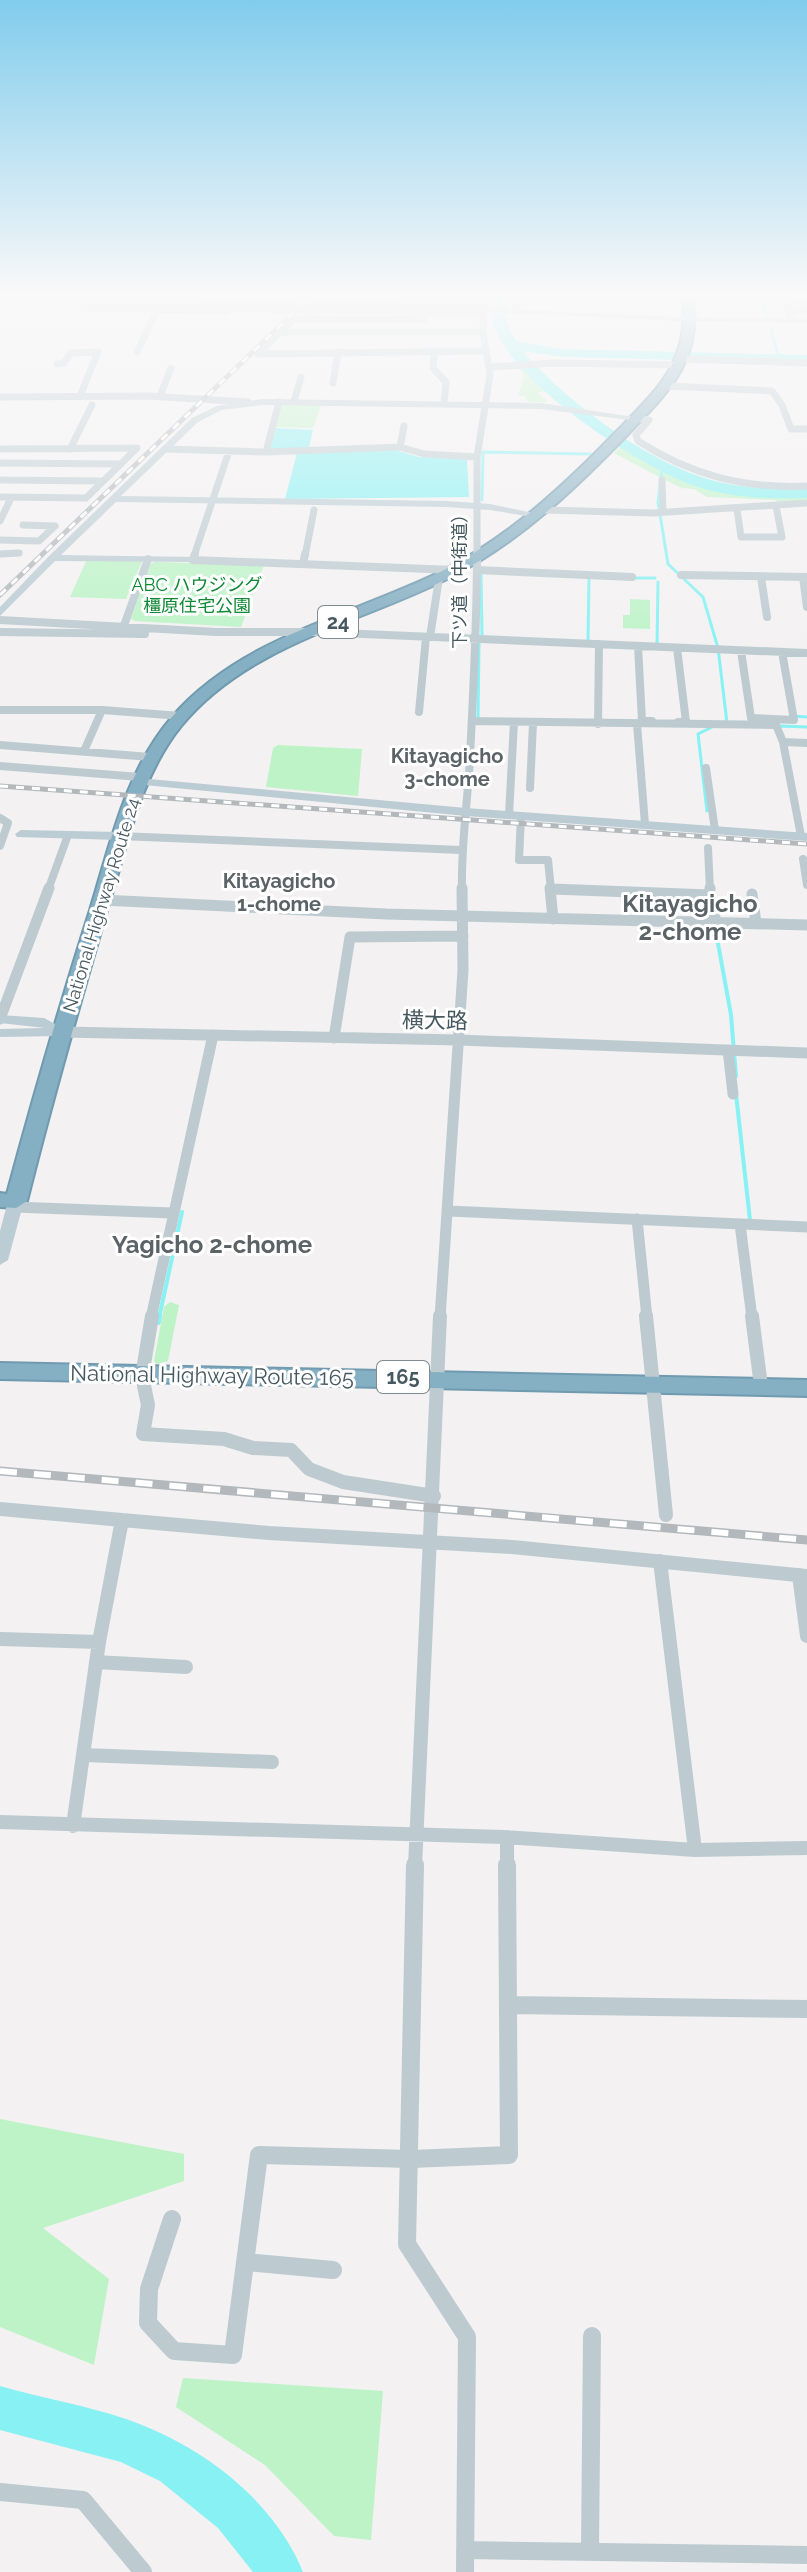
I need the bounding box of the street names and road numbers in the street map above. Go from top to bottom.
street label: 下ツ道（中街道） [449,505,470,649]
road number: 24 [318,606,358,638]
street label: National Highway Route 24 [58,795,144,1015]
street label: 横大路 [402,1006,468,1034]
street label: National Highway Route 165 [70,1360,354,1390]
road number: 165 [377,1361,429,1393]

